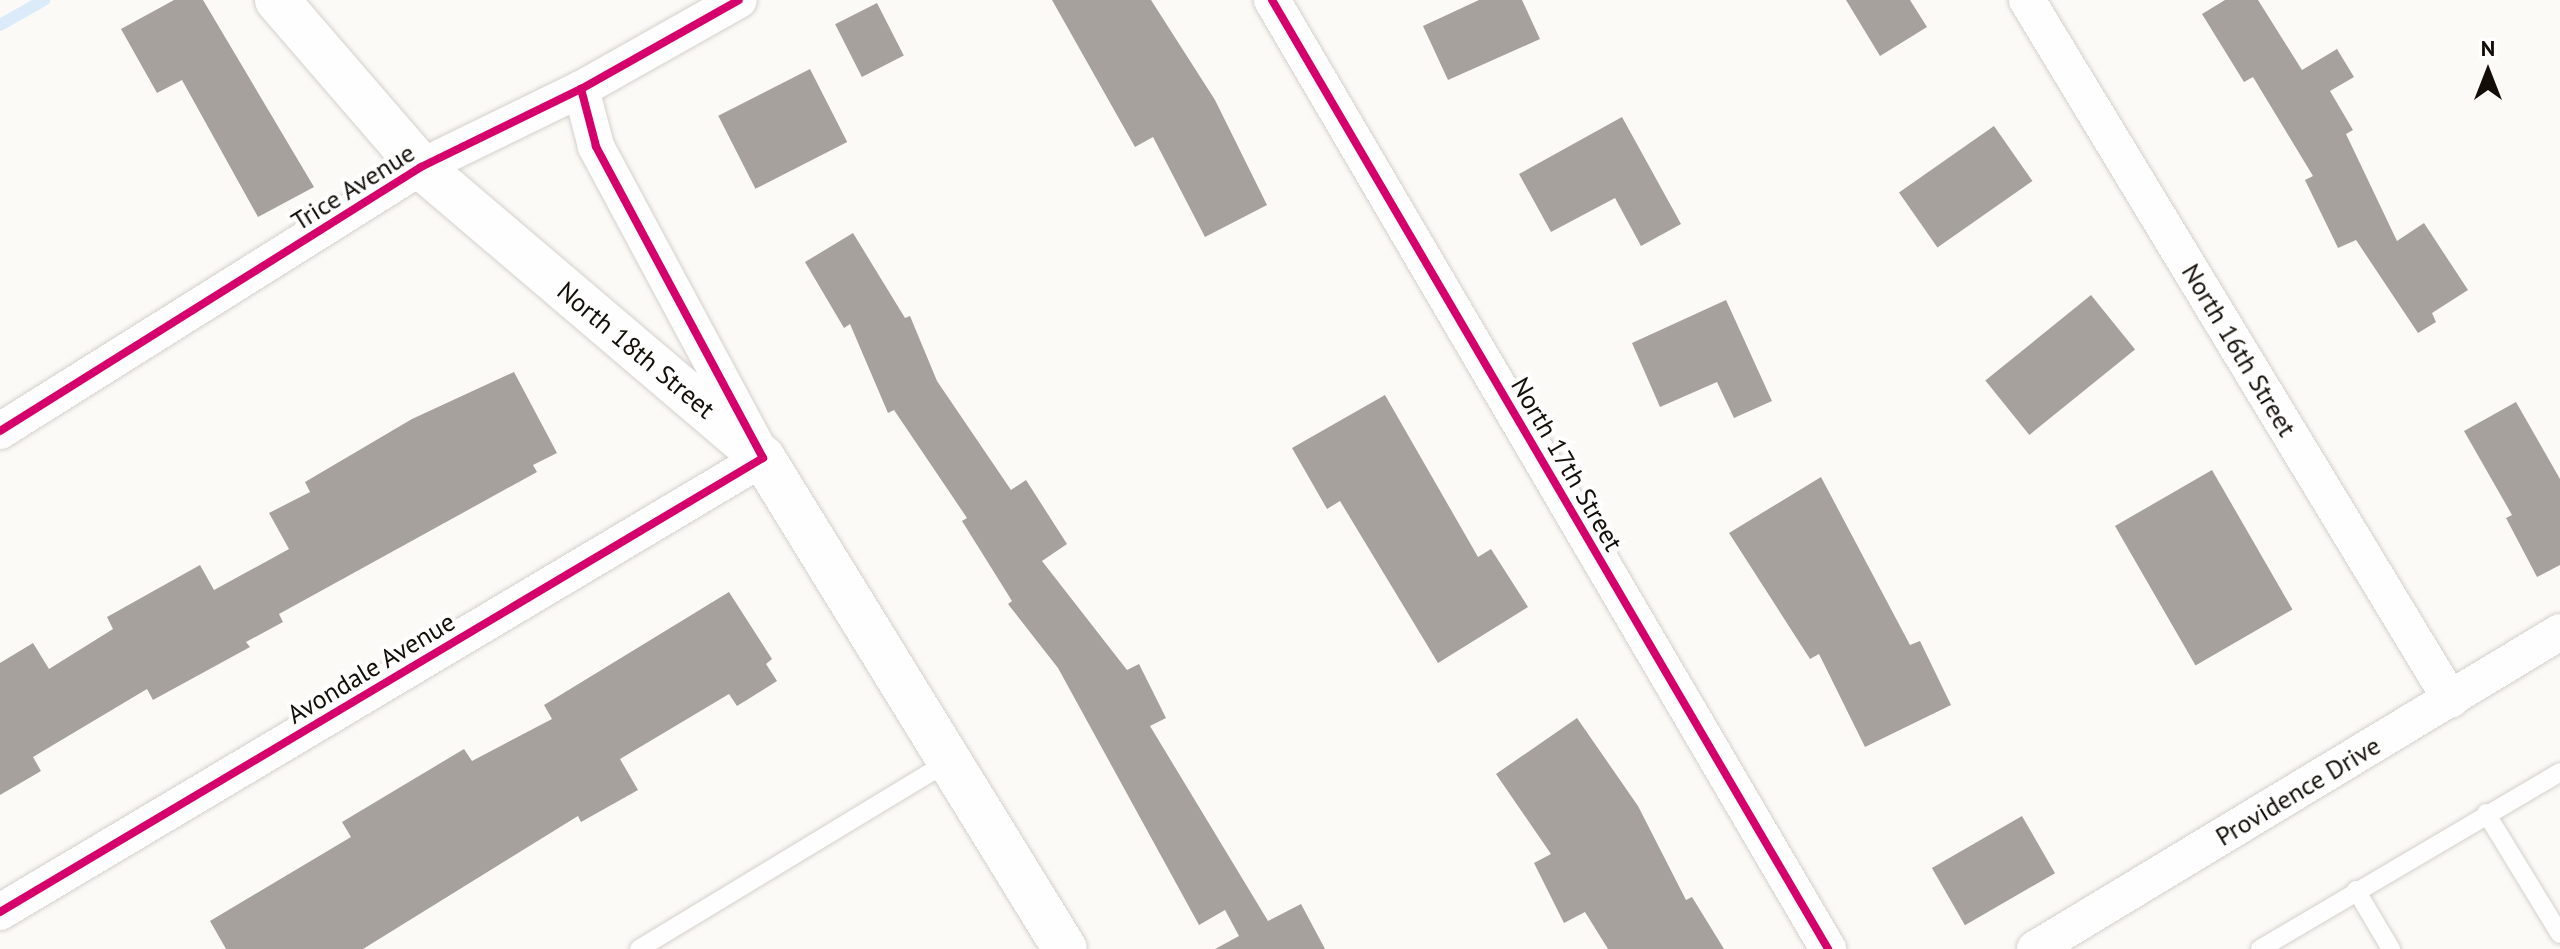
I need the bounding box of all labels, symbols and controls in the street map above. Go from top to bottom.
north arrow [2448,32,2528,112]
text: N [2481,34,2495,62]
street label: Trice Avenue [285,137,421,237]
street label: North 16th Street [2175,258,2303,442]
street label: North 18th Street [551,275,721,425]
street label: North 17th Street [1505,372,1629,556]
street label: Avondale Avenue [281,606,461,730]
street label: Providence Drive [2210,730,2386,852]

